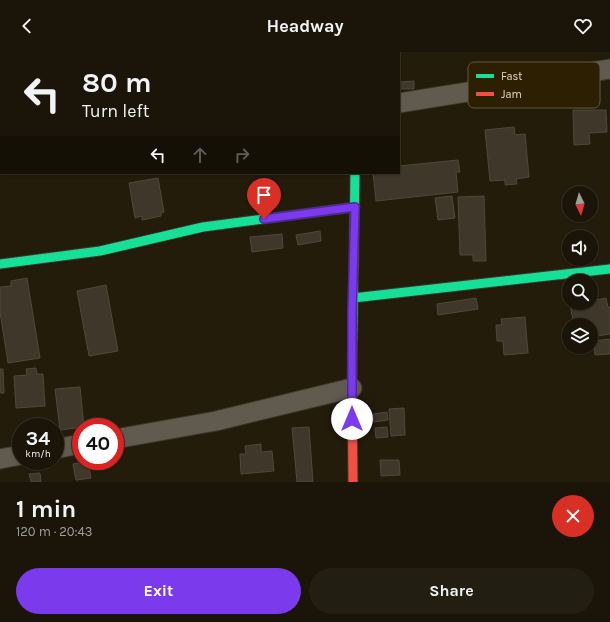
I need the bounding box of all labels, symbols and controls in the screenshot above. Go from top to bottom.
icon: back [16,15,38,37]
text: Headway [266,15,344,37]
icon: heart [572,15,594,37]
legend [468,62,600,108]
text: 80 m [82,66,151,99]
icon: left [16,68,68,120]
text: Fast [501,70,522,83]
text: Jam [501,88,522,101]
text: Turn left [82,100,150,122]
icon: left [147,144,169,166]
icon: ahead [189,144,211,166]
icon: right [231,144,253,166]
pin [247,178,281,219]
icon: arrive [253,184,275,206]
north arrow [562,186,598,222]
map controls [562,186,598,354]
button: sound [562,230,598,266]
button: search [562,274,598,310]
button: layers [562,318,598,354]
position arrow [331,398,373,440]
speed limit sign: 40 [72,418,124,470]
text: 34 [26,427,50,450]
text: km/h [25,448,51,460]
text: 1 min [16,495,76,523]
button: close [552,495,594,537]
text: 120 m · 20:43 [16,524,92,539]
button: Exit [16,568,301,614]
button: Share [309,568,594,614]

